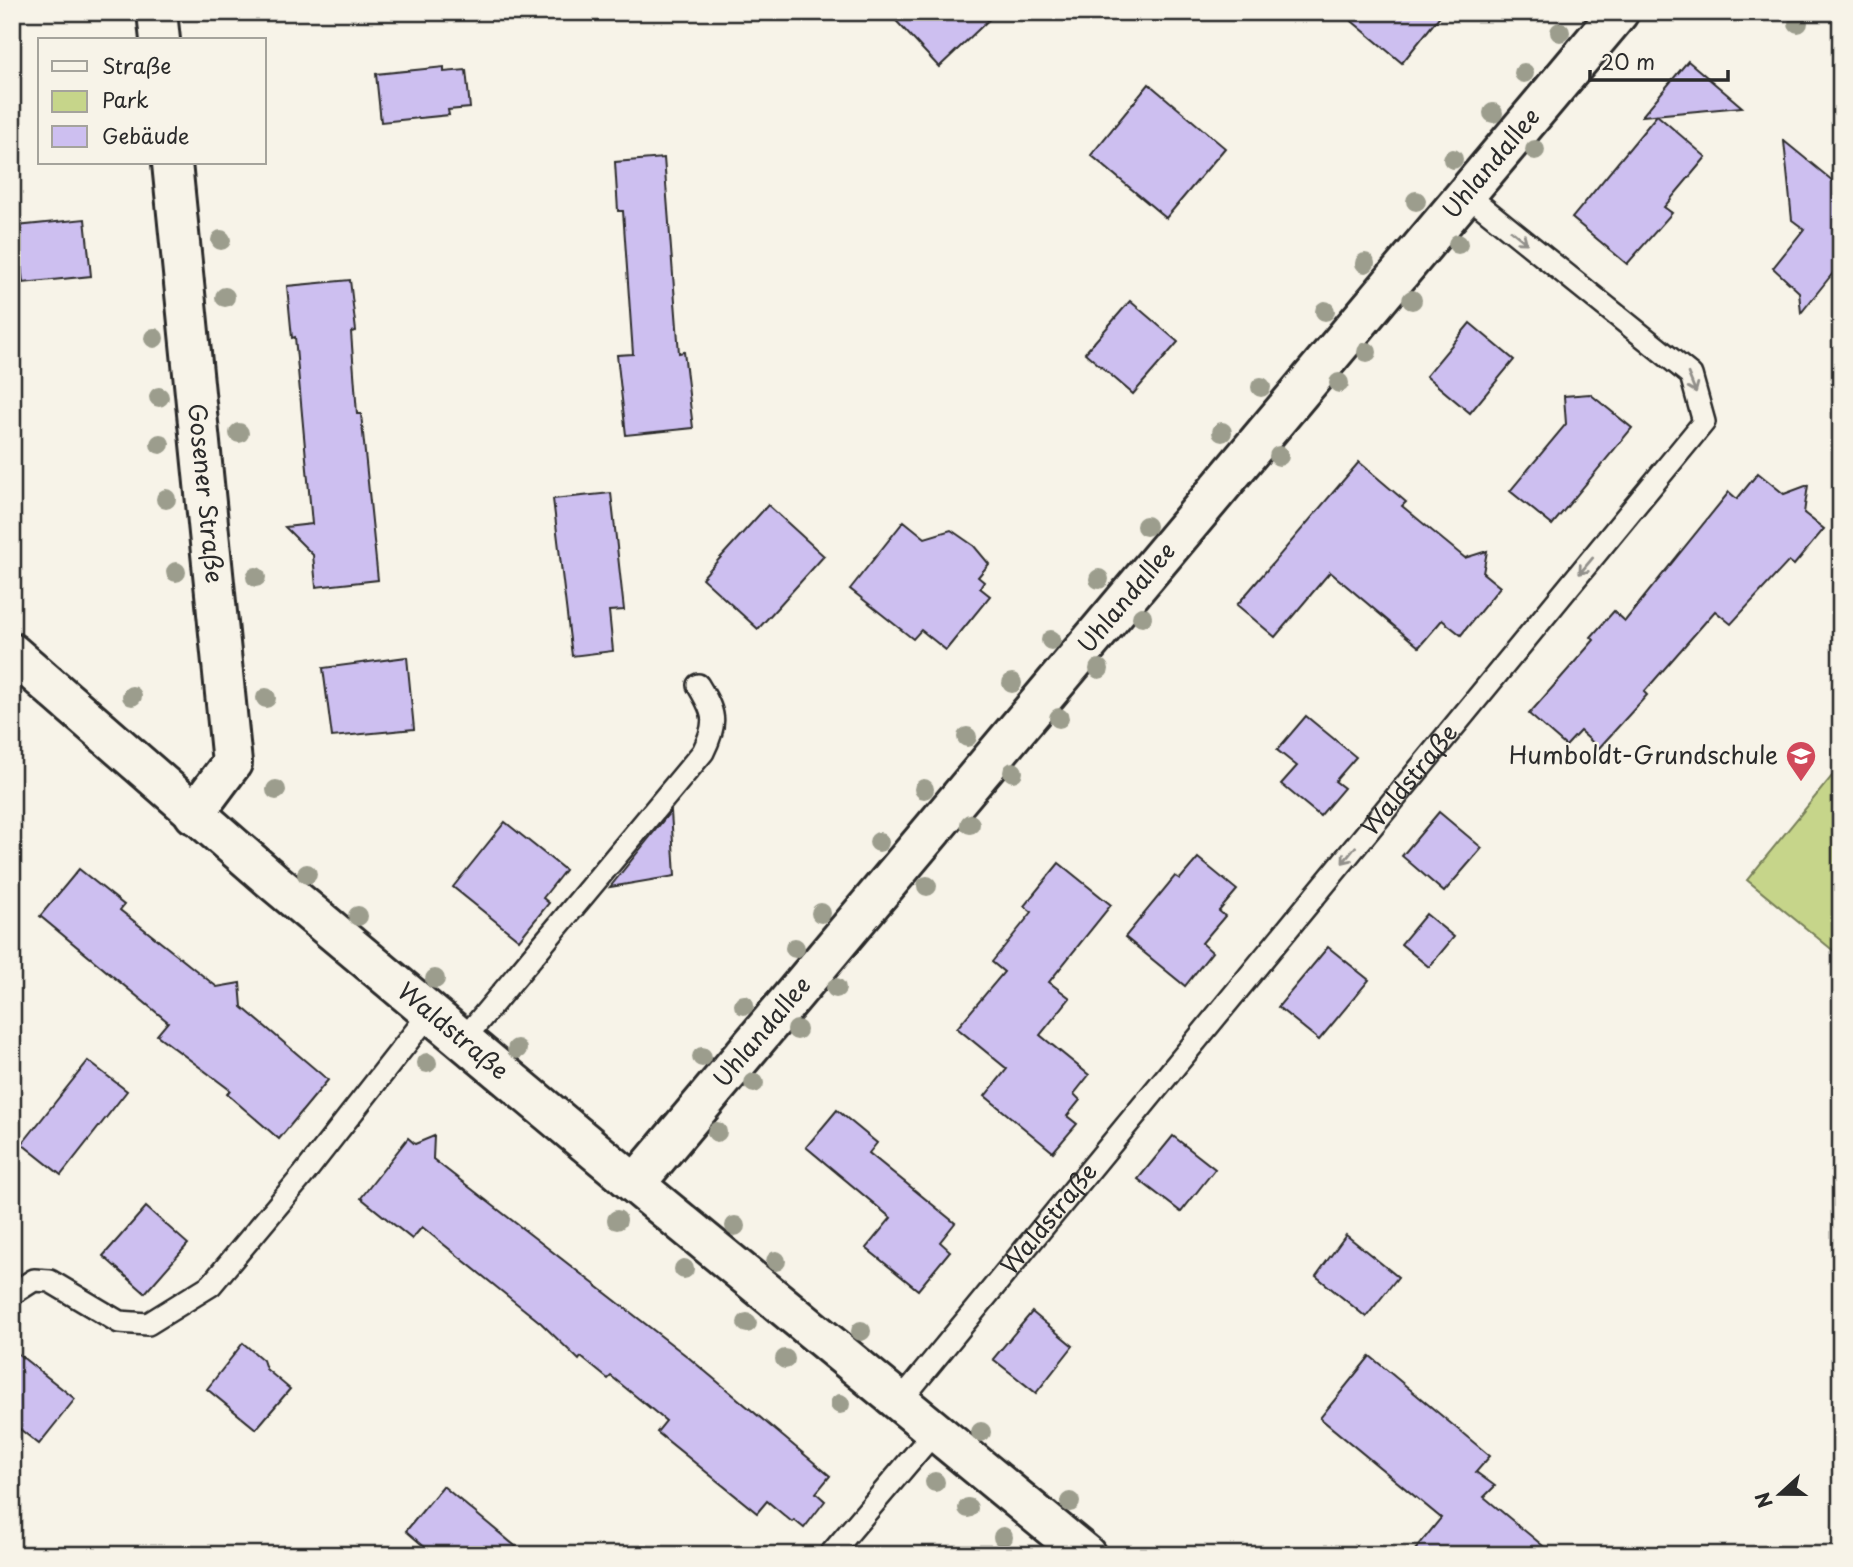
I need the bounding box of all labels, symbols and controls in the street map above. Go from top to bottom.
legend [38,38,266,164]
scale bar [1590,38,1729,82]
text: 20 m [1601,45,1655,77]
text: Straße [102,49,171,81]
text: Park [102,83,149,115]
street label: Uhlandallee [1433,99,1547,226]
text: Gebäude [102,119,189,151]
one-way arrow [1510,230,1528,245]
one-way arrow [1686,372,1699,393]
street label: Gosener Straße [180,402,234,585]
street label: Uhlandallee [1068,534,1183,660]
one-way arrow [1579,556,1594,574]
street label: Waldstraße [1352,715,1465,843]
place label: Humboldt-Grundschule [1509,736,1778,772]
school or university icon: Humboldt-Grundschule [1784,739,1818,783]
one-way arrow [1341,846,1357,864]
street label: Uhlandallee [704,968,818,1094]
street label: Waldstraße [391,973,517,1087]
street label: Waldstraße [991,1154,1105,1282]
north arrow [1744,1458,1814,1528]
text: N [1747,1488,1779,1512]

